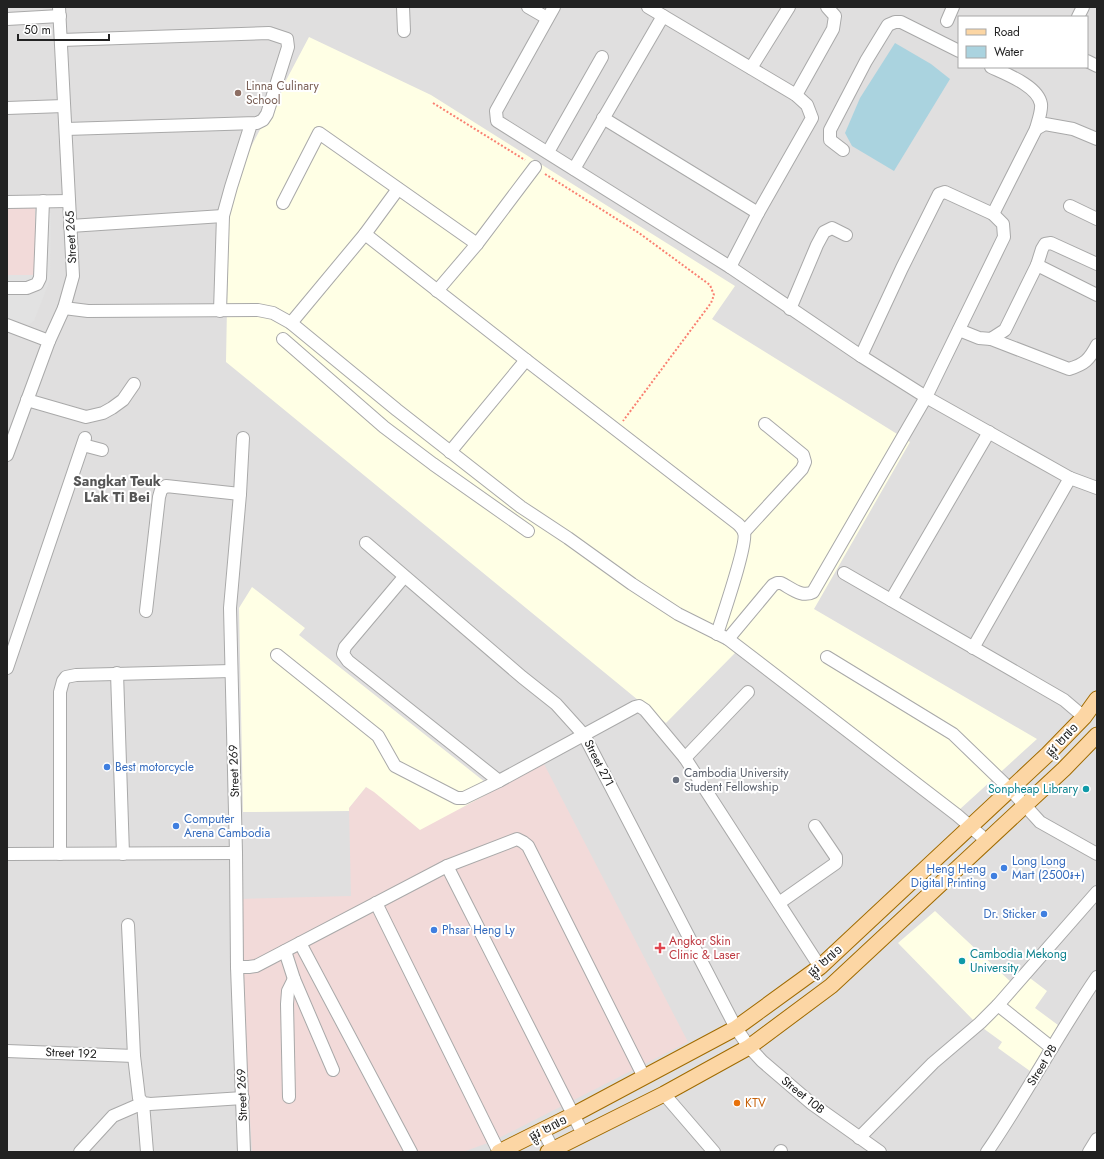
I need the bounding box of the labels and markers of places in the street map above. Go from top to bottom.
place label: Linna Culinary School [246,77,319,109]
marker: Linna Culinary School [233,88,243,98]
place label: Best motorcycle [115,758,194,776]
marker: Best motorcycle [102,762,112,772]
place label: Cambodia University Student Fellowship [684,764,789,796]
marker: Cambodia University Student Fellowship [671,775,681,785]
place label: Sonpheap Library [988,780,1079,798]
marker: Sonpheap Library [1081,784,1091,794]
place label: Computer Arena Cambodia [184,810,270,842]
marker: Computer Arena Cambodia [171,821,181,831]
place label: Long Long Mart (2500៛+) [1012,852,1085,884]
place label: Heng Heng Digital Printing [911,860,986,892]
marker: Long Long Mart (2500៛+) [999,863,1009,873]
marker: Heng Heng Digital Printing [989,871,999,881]
place label: Dr. Sticker [984,905,1037,923]
marker: Dr. Sticker [1039,909,1049,919]
place label: Phsar Heng Ly [442,921,516,939]
marker: Phsar Heng Ly [429,925,439,935]
place label: Angkor Skin Clinic & Laser [669,932,741,964]
marker: Angkor Skin Clinic & Laser [654,942,666,954]
place label: Cambodia Mekong University [970,945,1067,977]
marker: Cambodia Mekong University [957,956,967,966]
place label: KTV [745,1094,766,1112]
marker: KTV [732,1098,742,1108]

